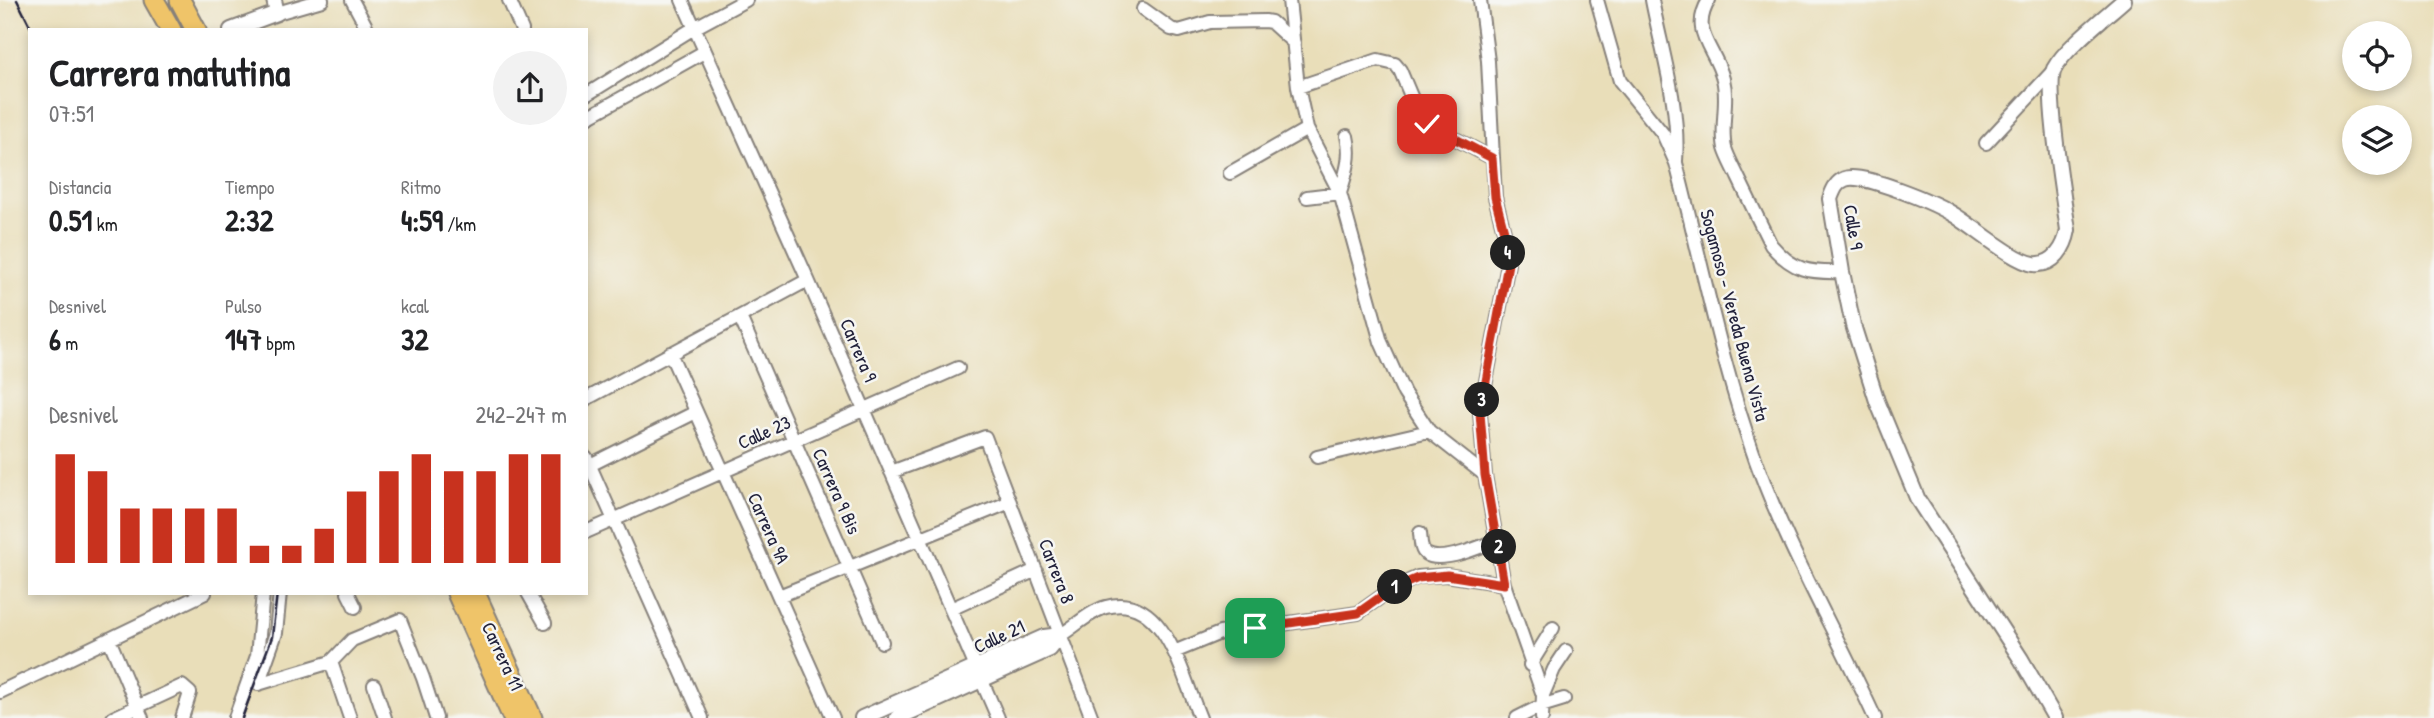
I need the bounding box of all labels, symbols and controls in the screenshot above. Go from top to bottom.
map controls [2342,21,2412,175]
button: locate [2342,21,2412,91]
text: Carrera matutina [49,46,290,98]
button: share [493,51,567,125]
pin [1397,94,1457,154]
text: 07:51 [49,98,94,129]
icon: check [1408,105,1446,143]
button: layers [2342,105,2412,175]
text: Distancia [49,174,111,200]
text: Tiempo [225,174,274,200]
text: Ritmo [401,174,441,200]
text: 0.51 [49,200,92,240]
text: 2:32 [225,200,273,240]
text: 4:59 [401,200,443,240]
street label: Calle 9 [1838,203,1870,251]
street label: Sogamoso - Vereda Buena Vista [1694,206,1776,424]
text: km [92,211,118,237]
text: /km [443,211,476,237]
pin: 4 [1490,236,1526,270]
text: 4 [1504,239,1511,265]
text: Desnivel [49,293,106,319]
text: Pulso [225,293,262,319]
text: kcal [401,293,429,319]
street label: Carrera 9 [834,314,884,386]
text: 6 [49,319,61,359]
text: 147 [225,319,262,359]
text: 32 [401,319,428,359]
text: m [61,330,78,356]
text: bpm [262,330,295,356]
pin: 3 [1464,382,1500,418]
text: 3 [1477,386,1486,412]
text: Desnivel [49,399,118,430]
text: 242–247 m [475,399,567,430]
street label: Calle 23 [733,409,795,455]
street label: Carrera 9 Bis [806,444,868,538]
street label: Carrera 9A [742,488,796,568]
pin: 2 [1482,530,1516,564]
text: 2 [1494,533,1503,559]
street label: Carrera 8 [1033,535,1081,607]
pin: 1 [1378,570,1412,604]
text: 1 [1391,573,1398,599]
pin [1225,598,1285,658]
icon: arrive [1236,609,1274,647]
street label: Calle 21 [969,613,1029,659]
street label: Carrera 11 [476,617,530,695]

